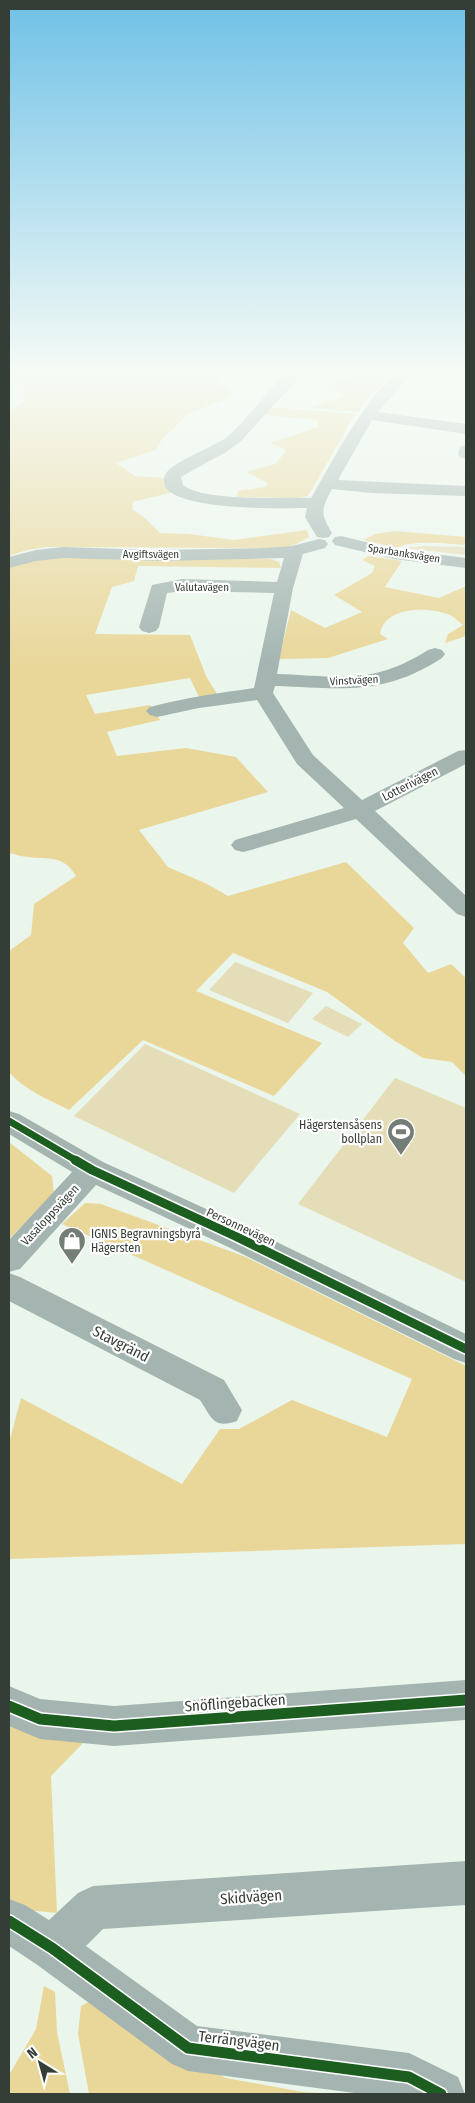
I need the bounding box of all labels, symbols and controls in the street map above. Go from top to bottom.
street label: Sparbanksvägen [367,541,441,566]
street label: Avgiftsvägen [123,548,179,561]
street label: Valutavägen [175,581,229,594]
street label: Vinstvägen [329,673,379,688]
street label: Lotterivägen [380,764,440,804]
sports icon: Hägerstensåsens bollplan [386,1117,416,1156]
place label: Hägerstensåsens bollplan [299,1118,382,1146]
street label: Vasaloppsvägen [18,1182,82,1248]
street label: Personnevägen [204,1205,278,1249]
shop icon: IGNIS Begravningsbyrå Hägersten [57,1226,87,1265]
place label: IGNIS Begravningsbyrå Hägersten [91,1227,201,1255]
street label: Stavgränd [90,1322,152,1366]
street label: Snöflingebacken [184,1690,286,1716]
street label: Skidvägen [219,1886,283,1908]
street label: Terrängvägen [197,2027,281,2055]
north arrow [15,2038,65,2088]
text: N [24,2044,41,2062]

